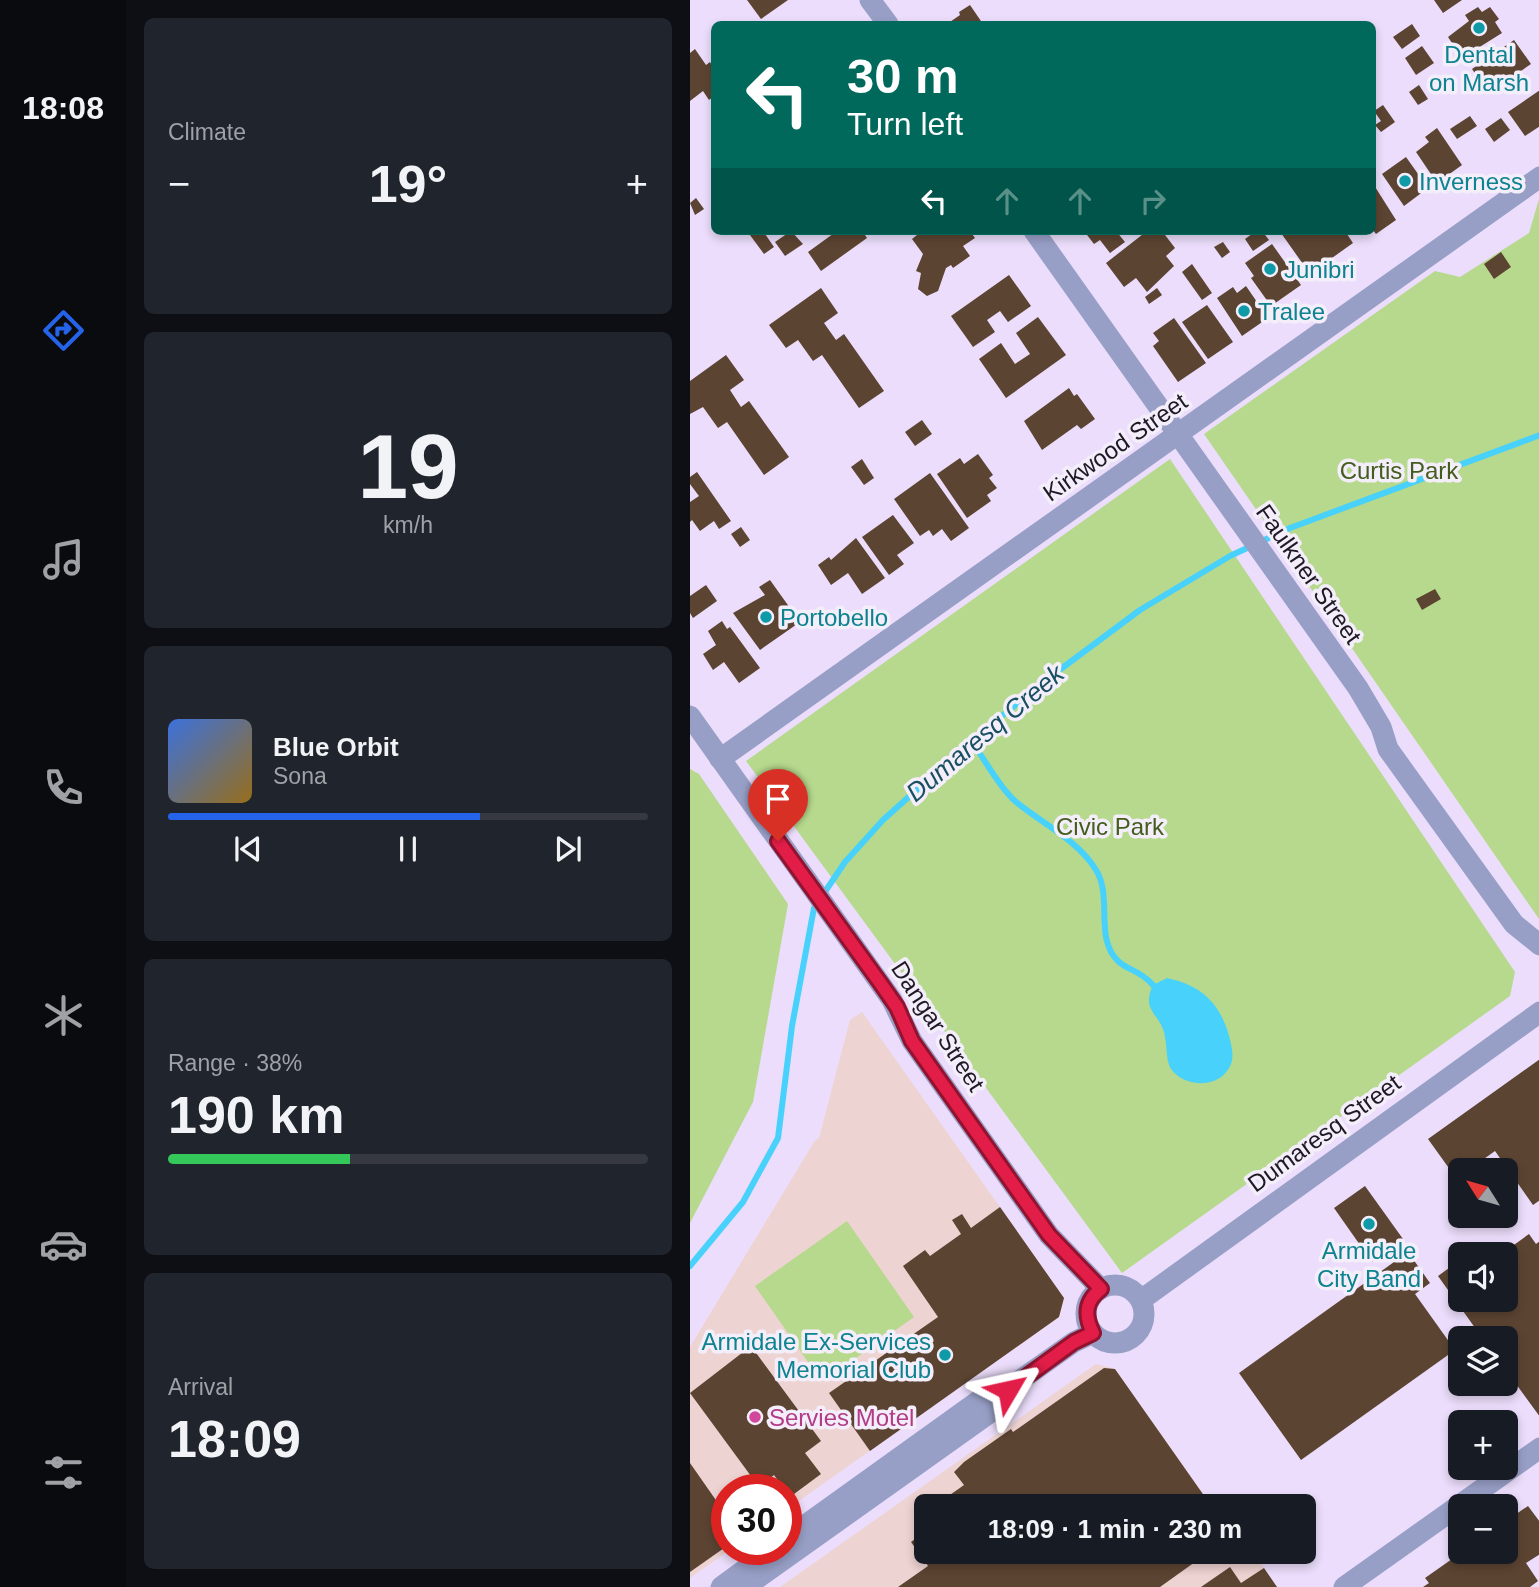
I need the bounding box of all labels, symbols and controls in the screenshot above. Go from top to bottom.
marker: Dental on Marsh [1471,20,1487,36]
place label: Dental on Marsh [1429,41,1529,96]
icon: left [732,49,823,140]
text: 30 m [847,49,959,103]
text: 18:08 [22,90,104,126]
text: Turn left [847,106,963,142]
text: Climate [168,119,246,145]
text: 19° [369,155,447,213]
text: − [168,163,190,205]
text: + [626,163,648,205]
place label: Inverness [1419,168,1523,195]
marker: Inverness [1397,173,1413,189]
icon: left [915,182,953,220]
icon: ahead [988,182,1026,220]
icon: ahead [1061,182,1099,220]
icon: right [1134,182,1172,220]
place label: Junibri [1284,256,1355,283]
marker: Junibri [1262,261,1278,277]
place label: Tralee [1258,298,1325,325]
marker: Tralee [1236,303,1252,319]
icon: directions [39,306,88,355]
street label: Kirkwood Street [1038,387,1192,507]
text: 19 [357,416,459,517]
park label: Curtis Park [1340,457,1459,484]
street label: Faulkner Street [1251,499,1367,649]
text: km/h [383,512,433,538]
icon: music [39,535,88,584]
place label: Portobello [780,604,888,631]
marker: Portobello [758,609,774,625]
water label: Dumaresq Creek [900,657,1071,808]
text: Blue Orbit [273,732,399,762]
icon: phone [39,763,88,812]
text: Sona [273,763,327,789]
pin [748,769,808,841]
icon: arrive [759,780,797,818]
park label: Civic Park [1056,813,1165,840]
icon: previous [229,830,267,868]
icon: pause [389,830,427,868]
icon: next [549,830,587,868]
street label: Dangar Street [886,956,990,1096]
icon: climate [39,991,88,1040]
text: Range · 38% [168,1050,302,1076]
street label: Dumaresq Street [1243,1069,1406,1197]
text: 190 km [168,1086,344,1144]
north arrow [1448,1158,1518,1228]
map controls [1448,1158,1518,1564]
marker: Armidale City Band [1361,1216,1377,1232]
icon: car [39,1220,88,1269]
place label: Armidale City Band [1317,1237,1421,1292]
button: sound [1448,1242,1518,1312]
button: layers [1448,1326,1518,1396]
place label: Armidale Ex-Services Memorial Club [702,1328,931,1383]
marker: Armidale Ex-Services Memorial Club [937,1347,953,1363]
position arrow [971,1353,1045,1427]
text: Arrival [168,1374,233,1400]
place label: Servies Motel [769,1404,914,1431]
marker: Servies Motel [747,1409,763,1425]
text: 18:09 [168,1410,301,1468]
button: + [1448,1410,1518,1480]
icon: filters [39,1448,88,1497]
speed limit sign: 30 [711,1474,802,1565]
button: − [1448,1494,1518,1564]
text: 18:09 · 1 min · 230 m [988,1514,1242,1544]

